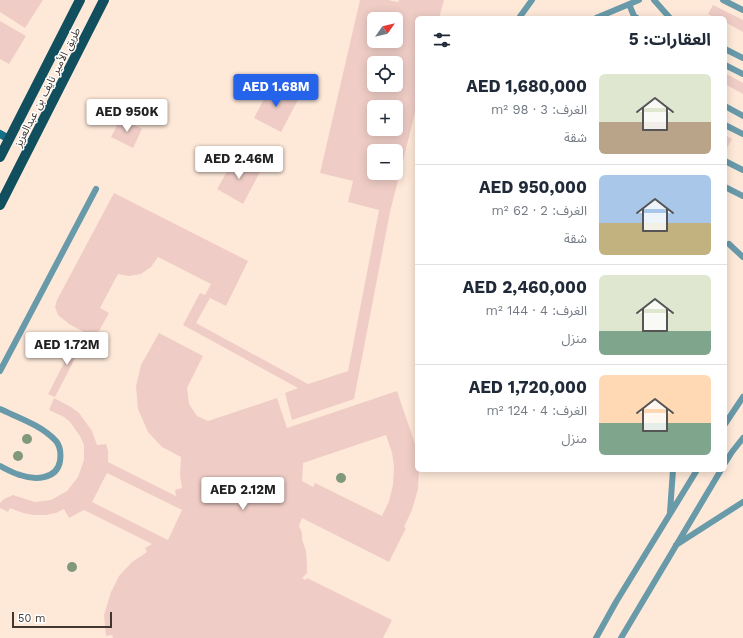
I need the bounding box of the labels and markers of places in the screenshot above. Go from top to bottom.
pin: AED 1.68M [230,74,322,108]
pin: AED 950K [86,99,168,133]
pin: AED 2.46M [193,146,285,180]
pin: AED 1.72M [21,332,113,366]
pin: AED 2.12M [197,477,289,511]

